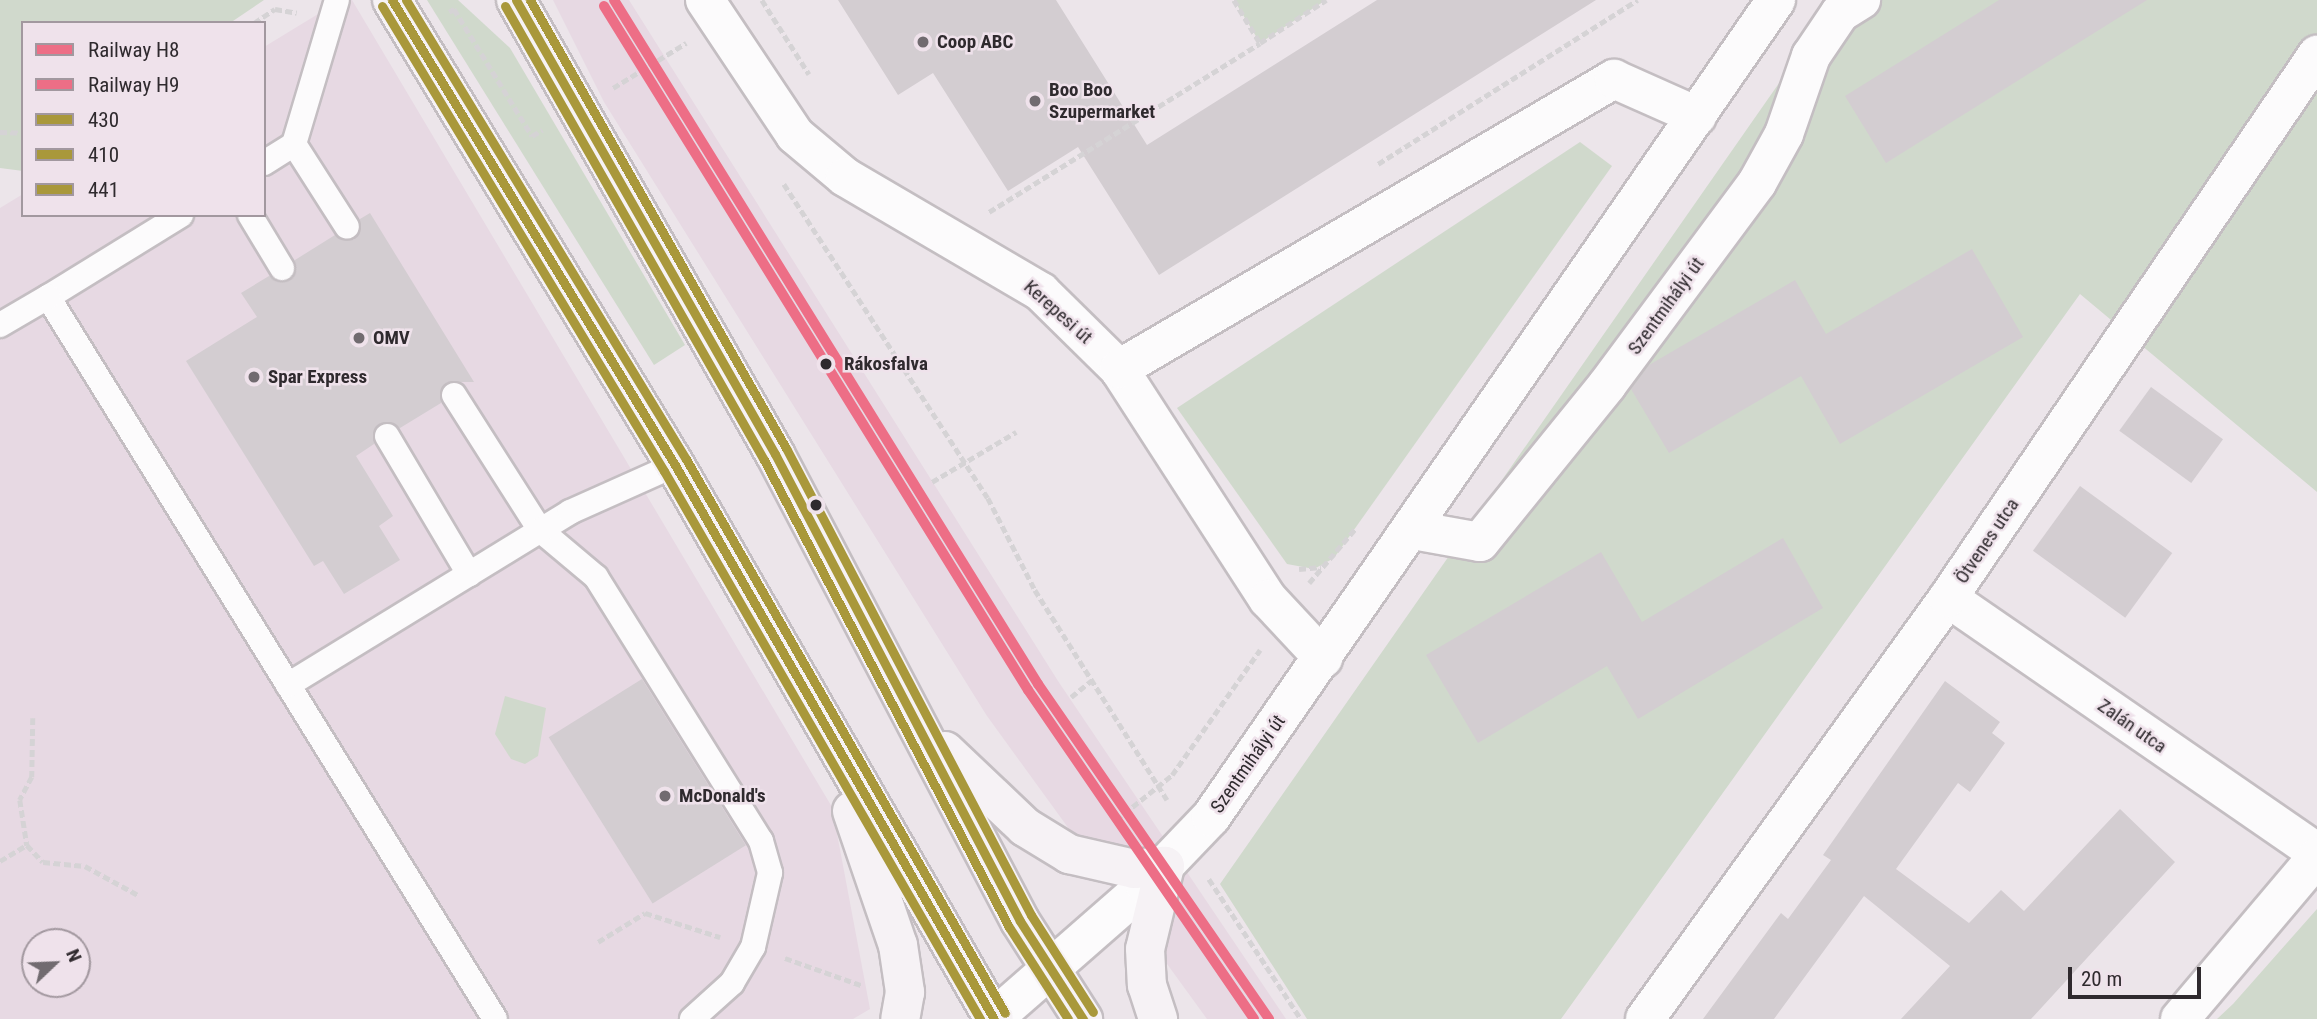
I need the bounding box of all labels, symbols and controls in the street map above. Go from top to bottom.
legend [21,21,266,217]
place label: Coop ABC [937,31,1013,53]
marker: Coop ABC [915,34,931,50]
text: Railway H8 [88,38,179,62]
text: Railway H9 [88,73,179,97]
place label: Boo Boo Szupermarket [1049,79,1155,123]
marker: Boo Boo Szupermarket [1027,93,1043,109]
text: 430 [88,108,119,132]
text: 410 [88,143,119,167]
text: 441 [88,178,119,202]
street label: Szentmihályi út [1623,253,1709,359]
street label: Kerepesi út [1019,275,1097,349]
place label: OMV [373,327,410,349]
marker: OMV [351,330,367,346]
marker: Rákosfalva [815,353,837,375]
place label: Rákosfalva [844,353,928,375]
place label: Spar Express [268,366,367,388]
marker: Spar Express [246,369,262,385]
street label: Ötvenes utca [1950,494,2024,588]
unlabelled marker [809,498,823,512]
street label: Zalán utca [2093,694,2171,758]
street label: Szentmihályi út [1206,711,1290,817]
place label: McDonald's [679,785,766,807]
marker: McDonald's [657,788,673,804]
north arrow [21,928,91,998]
text: N [61,946,87,965]
scale bar [2072,953,2205,997]
text: 20 m [2081,967,2122,991]

